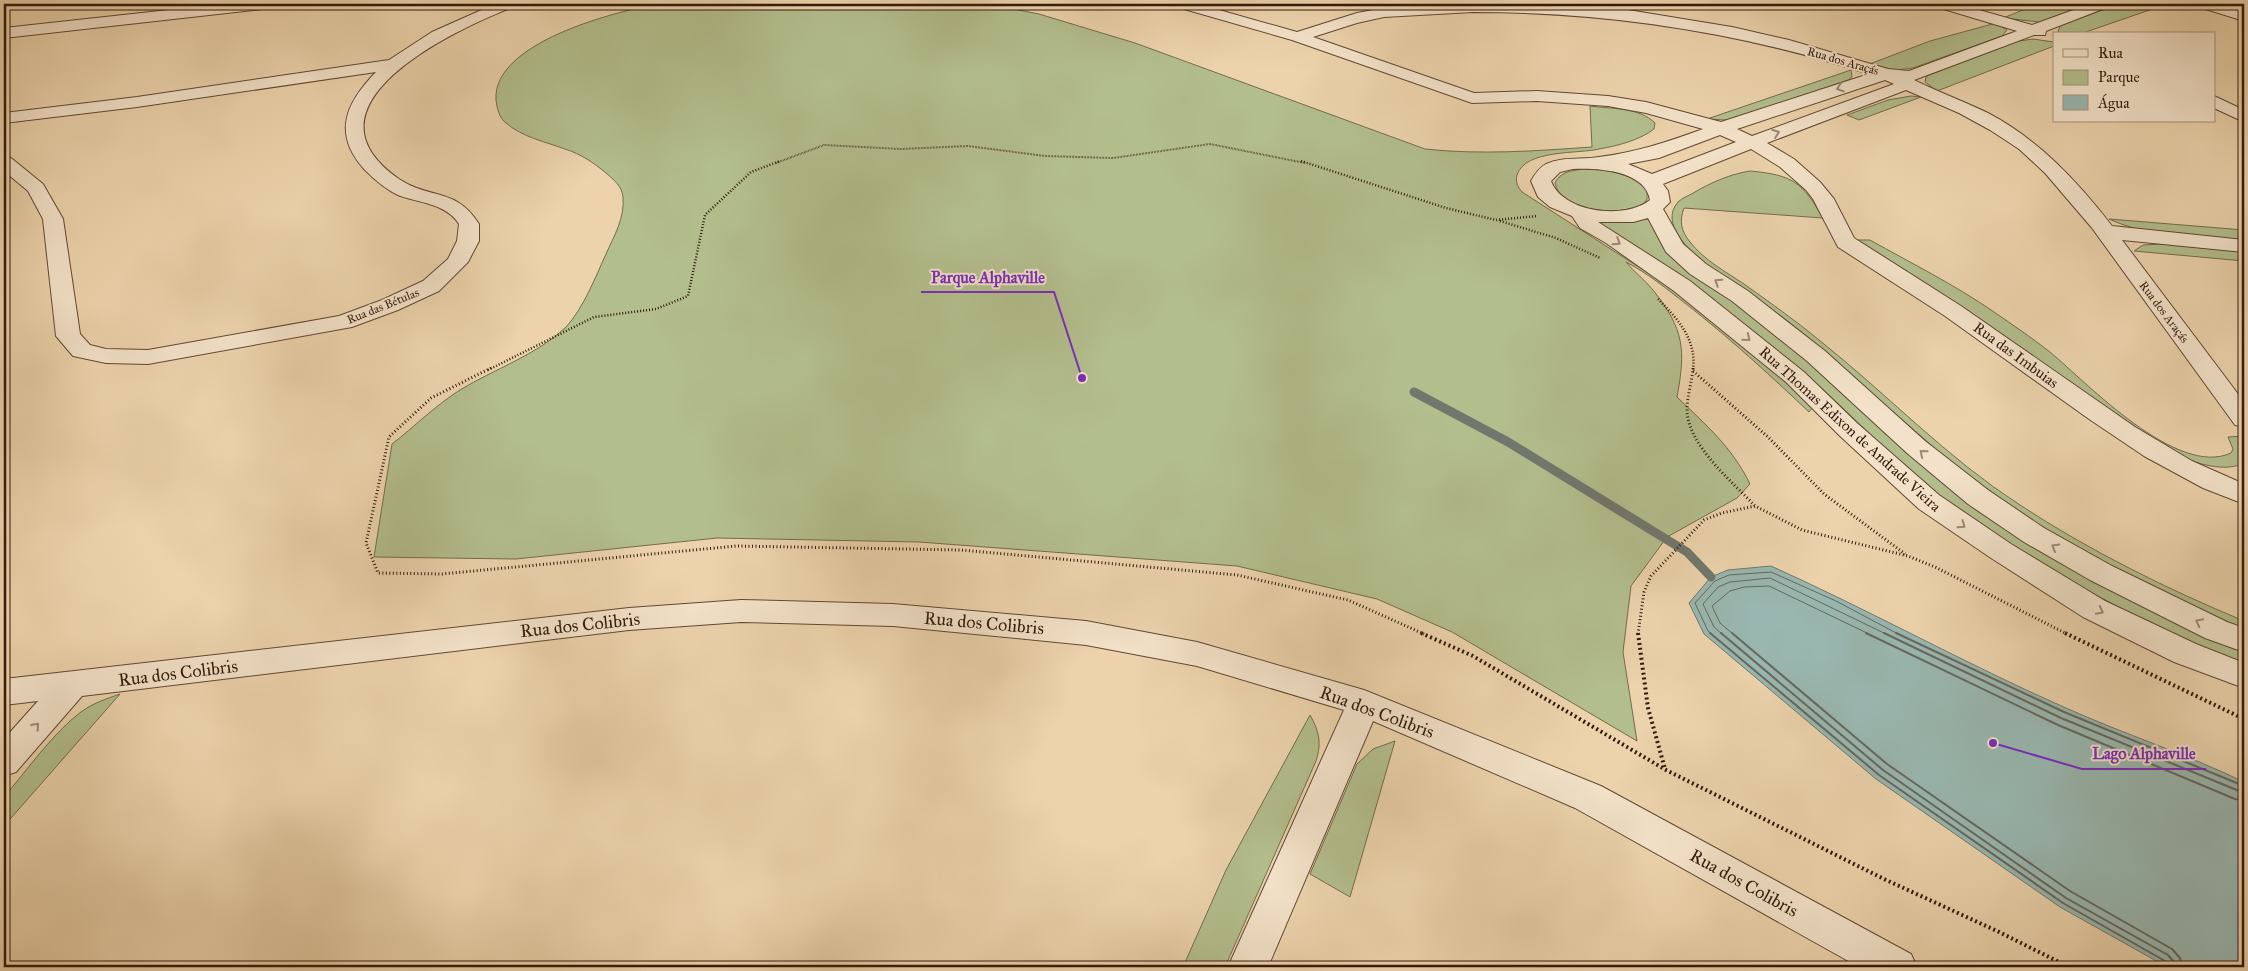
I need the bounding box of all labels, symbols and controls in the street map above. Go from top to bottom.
legend [2053,32,2216,122]
street label: Rua dos Araçás [1806,44,1880,78]
text: Rua [2098,44,2123,62]
text: Parque [2098,68,2140,87]
one-way arrow [1836,82,1844,92]
text: Água [2097,93,2130,112]
one-way arrow [1772,129,1780,139]
one-way arrow [1612,235,1621,245]
callout: Parque Alphaville [921,261,1054,292]
text: Parque Alphaville [931,268,1045,288]
street label: Rua dos Araçás [2136,278,2192,346]
one-way arrow [1714,279,1723,288]
street label: Rua das Bétulas [345,285,421,327]
street label: Rua das Imbuias [1970,318,2062,392]
one-way arrow [1742,333,1751,342]
street label: Rua Thomas Edixon de Andrade Vieira [1755,343,1945,516]
one-way arrow [1920,450,1929,458]
one-way arrow [1957,519,1966,528]
one-way arrow [2051,543,2060,553]
one-way arrow [2095,605,2104,615]
street label: Rua dos Colibris [923,607,1045,639]
street label: Rua dos Colibris [519,608,641,642]
one-way arrow [2195,618,2204,628]
street label: Rua dos Colibris [117,655,239,691]
street label: Rua dos Colibris [1317,681,1437,743]
one-way arrow [30,722,39,731]
callout: Lago Alphaville [2082,738,2206,769]
text: Lago Alphaville [2092,744,2196,764]
street label: Rua dos Colibris [1686,844,1802,922]

